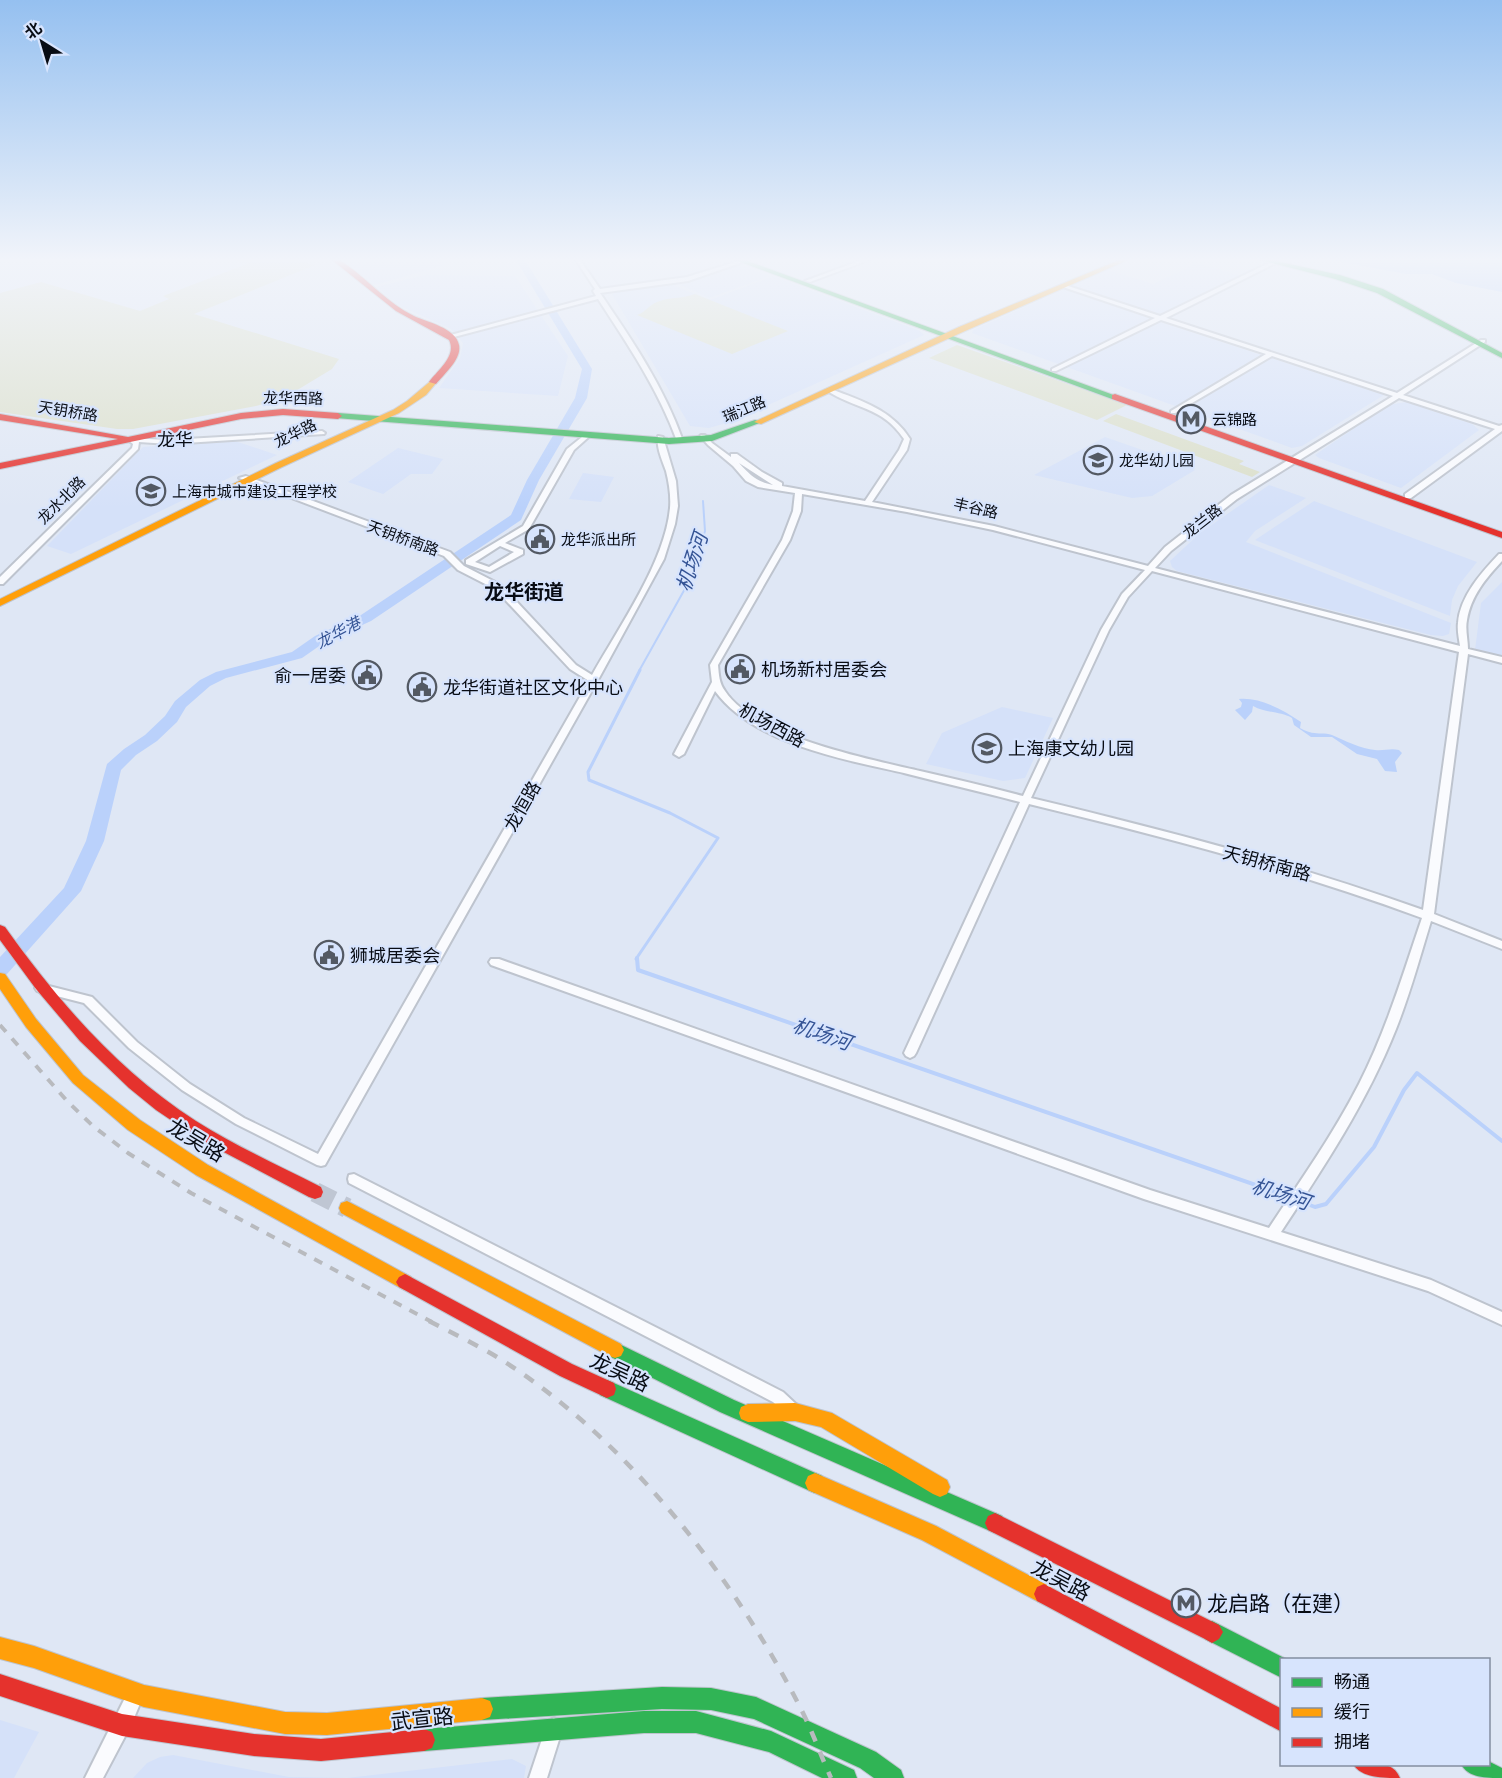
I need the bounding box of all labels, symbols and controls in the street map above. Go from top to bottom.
north arrow [12,12,72,72]
text: 北 [20,16,47,44]
street label: 龙华西路 [263,387,323,409]
street label: 瑞江路 [719,391,769,427]
street label: 天钥桥路 [37,396,99,426]
metro station icon: 云锦路 [1175,403,1207,435]
place label: 云锦路 [1212,409,1257,430]
street label: 龙华路 [270,414,320,452]
district label: 龙华 [157,427,193,452]
school or university icon: 龙华幼儿园 [1082,444,1114,476]
place label: 龙华幼儿园 [1119,450,1194,471]
street label: 龙水北路 [32,471,90,529]
school or university icon: 上海市城市建设工程学校 [135,475,167,507]
place label: 上海市城市建设工程学校 [172,481,337,502]
street label: 丰谷路 [952,493,1000,523]
street label: 龙兰路 [1178,499,1226,543]
street label: 天钥桥南路 [364,515,442,561]
public building icon: 龙华派出所 [524,523,556,555]
water label: 机场河 [669,525,716,595]
place label: 龙华派出所 [561,529,636,550]
district label: 龙华街道 [484,578,564,606]
water label: 龙华港 [311,611,366,654]
public building icon: 机场新村居委会 [724,653,756,685]
place label: 机场新村居委会 [761,657,887,682]
public building icon: 俞一居委 [351,659,383,691]
place label: 俞一居委 [274,663,346,688]
public building icon: 龙华街道社区文化中心 [406,671,438,703]
place label: 龙华街道社区文化中心 [443,675,623,700]
street label: 机场西路 [734,697,810,753]
school or university icon: 上海康文幼儿园 [971,732,1003,764]
place label: 上海康文幼儿园 [1008,736,1134,761]
street label: 龙恒路 [498,776,546,836]
street label: 天钥桥南路 [1220,839,1314,887]
public building icon: 狮城居委会 [313,939,345,971]
place label: 狮城居委会 [350,943,440,968]
water label: 机场河 [789,1011,859,1058]
street label: 龙吴路 [162,1111,230,1169]
water label: 机场河 [1248,1171,1318,1218]
street label: 龙吴路 [585,1346,655,1398]
street label: 龙吴路 [1026,1552,1096,1608]
metro station icon: 龙启路（在建） [1170,1587,1202,1619]
place label: 龙启路（在建） [1207,1589,1354,1618]
legend [1280,1658,1490,1766]
text: 畅通 [1334,1669,1370,1694]
text: 缓行 [1334,1699,1370,1724]
street label: 武宣路 [389,1701,455,1737]
text: 拥堵 [1334,1729,1370,1754]

